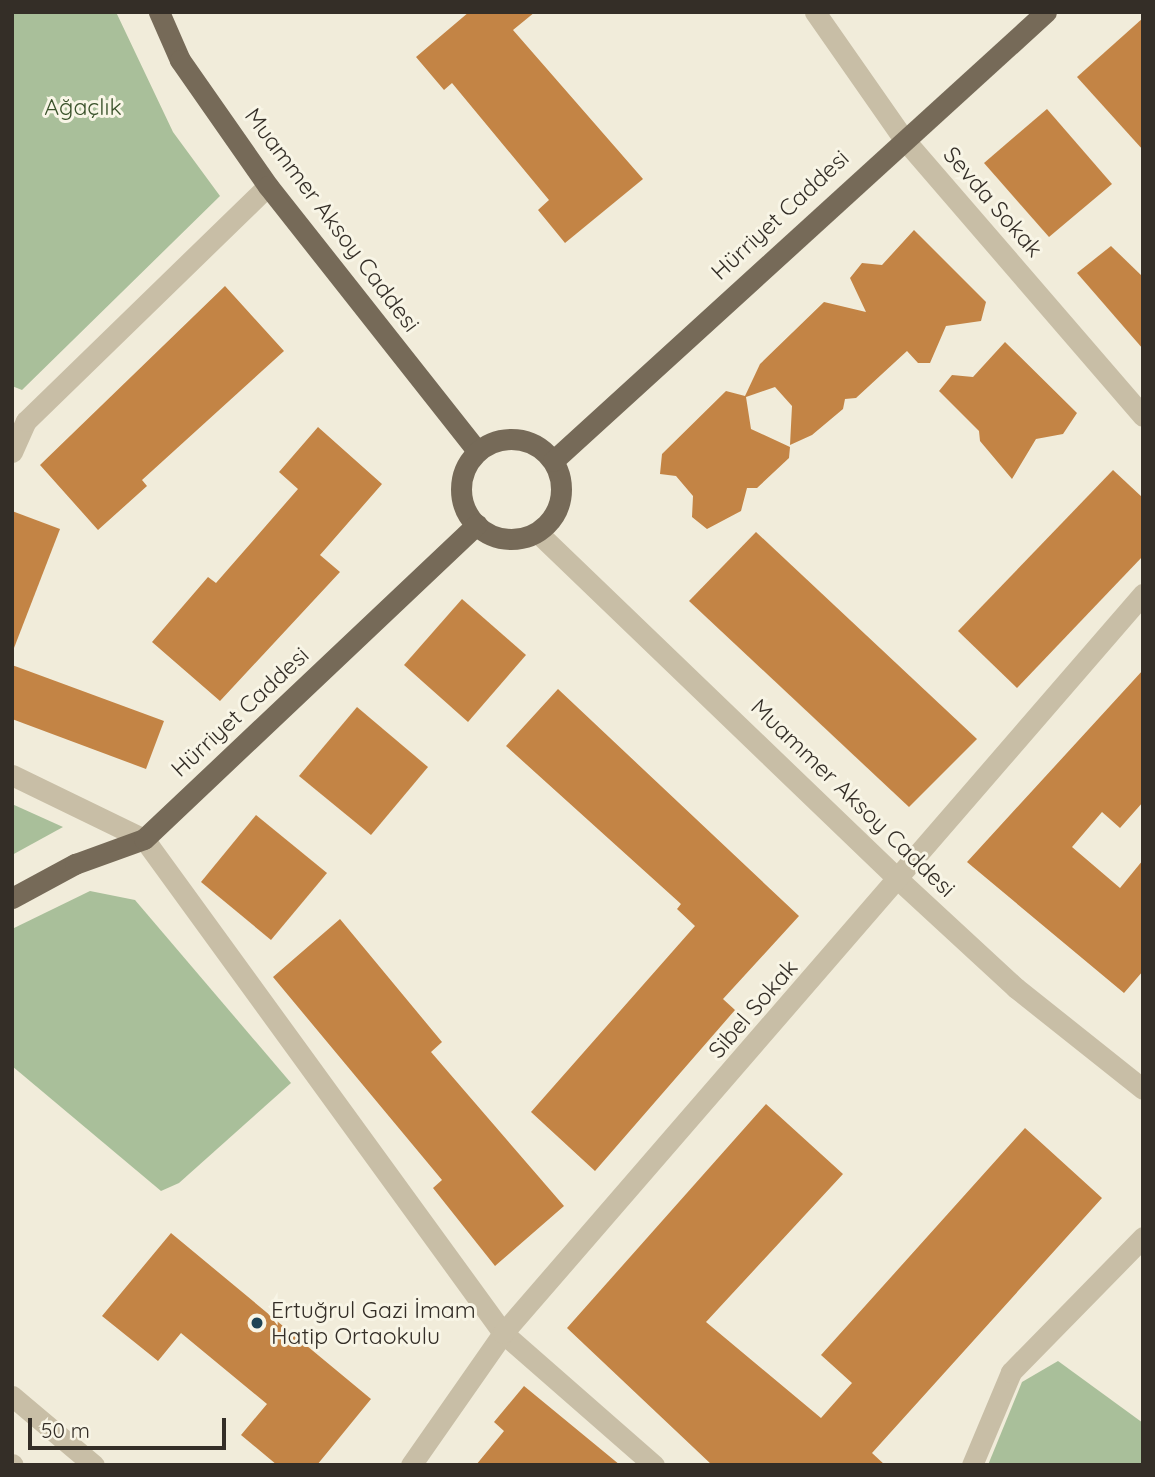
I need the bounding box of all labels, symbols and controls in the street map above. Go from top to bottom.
park label: Ağaçlık [44,93,122,121]
street label: Muammer Aksoy Caddesi [239,103,425,337]
street label: Sevda Sokak [938,141,1048,263]
street label: Hürriyet Caddesi [706,144,854,286]
street label: Hürriyet Caddesi [166,641,314,783]
street label: Muammer Aksoy Caddesi [745,693,961,903]
street label: Sibel Sokak [703,954,803,1064]
place label: Ertuğrul Gazi İmam Hatip Ortaokulu [271,1296,476,1350]
marker: Ertuğrul Gazi İmam Hatip Ortaokulu [249,1315,265,1331]
scale bar [32,1404,229,1448]
text: 50 m [41,1417,90,1443]

